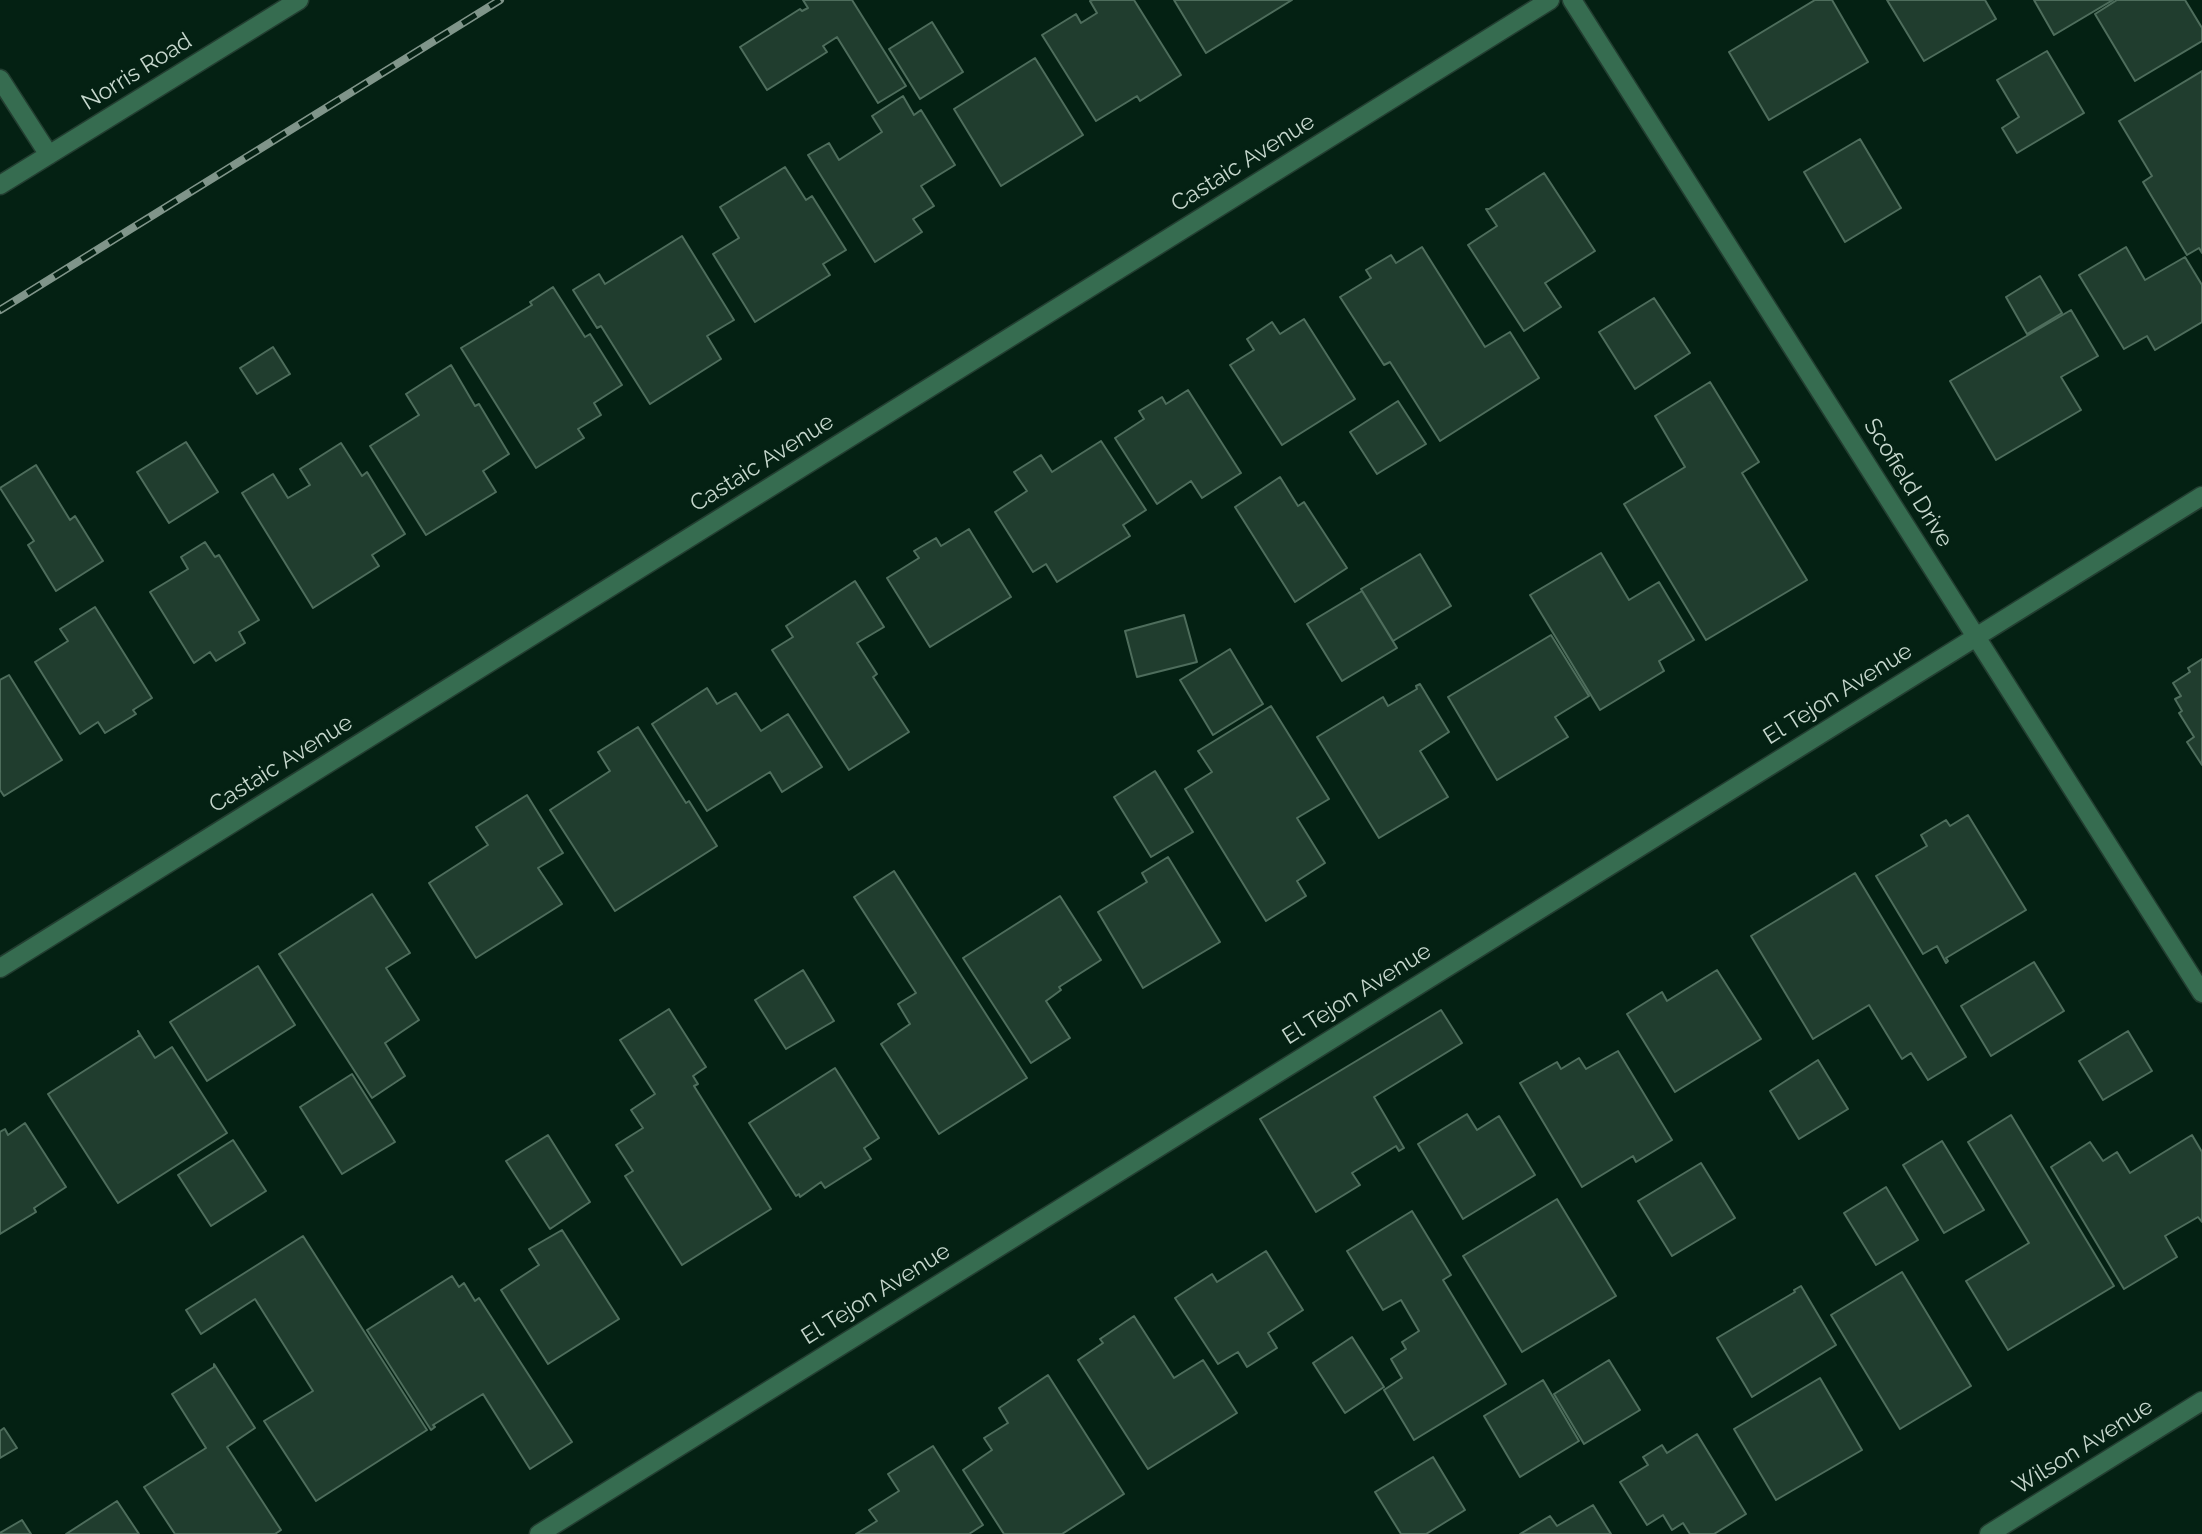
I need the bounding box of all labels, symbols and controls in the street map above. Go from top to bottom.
street label: Norris Road [77,27,197,117]
street label: Castaic Avenue [1166,108,1320,218]
street label: Castaic Avenue [685,408,839,518]
street label: Scofield Drive [1858,414,1958,552]
street label: El Tejon Avenue [1759,637,1917,751]
street label: Castaic Avenue [204,709,358,819]
street label: El Tejon Avenue [1278,937,1436,1051]
street label: El Tejon Avenue [797,1237,955,1351]
street label: Wilson Avenue [2008,1393,2158,1501]

